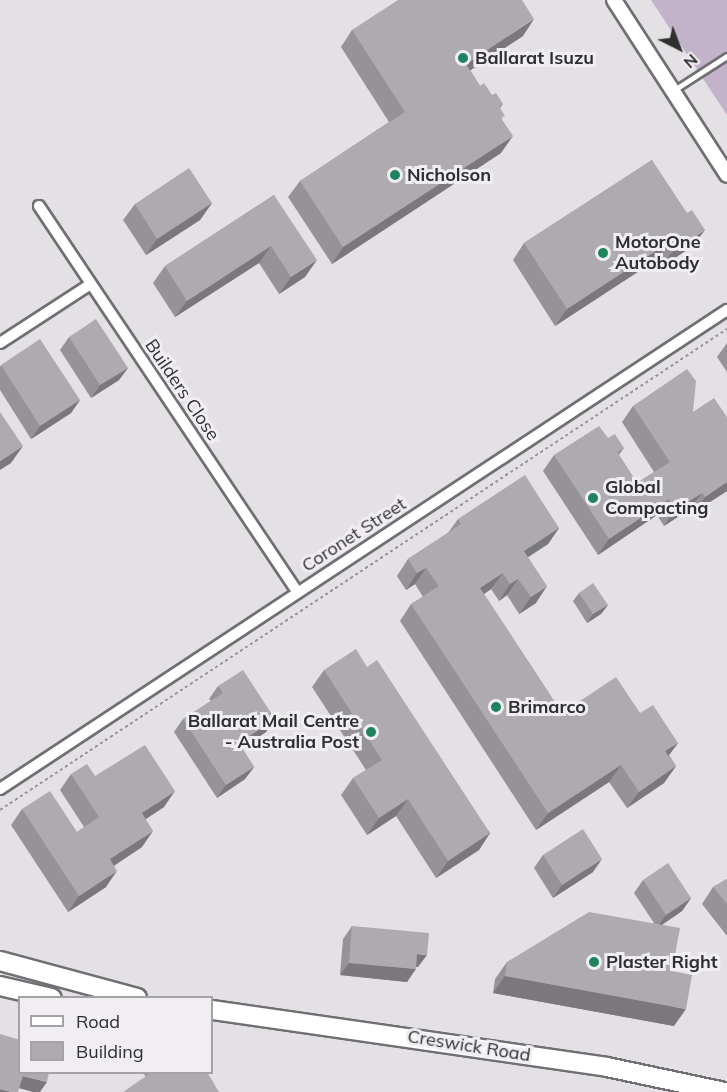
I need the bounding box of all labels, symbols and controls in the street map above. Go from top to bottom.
north arrow [649,18,709,78]
place label: Ballarat Isuzu [475,47,594,69]
text: N [680,50,702,73]
marker: Ballarat Isuzu [456,51,470,65]
place label: Nicholson [407,164,491,186]
marker: Nicholson [388,168,402,182]
place label: MotorOne Autobody [615,232,701,274]
marker: MotorOne Autobody [596,246,610,260]
street label: Builders Close [140,335,224,445]
place label: Global Compacting [605,477,709,520]
marker: Global Compacting [586,491,600,505]
street label: Coronet Street [298,493,410,577]
place label: Brimarco [508,696,586,718]
marker: Brimarco [489,700,503,714]
place label: Ballarat Mail Centre - Australia Post [188,711,359,754]
marker: Ballarat Mail Centre - Australia Post [364,725,378,739]
place label: Plaster Right [606,951,718,973]
marker: Plaster Right [587,955,601,969]
legend [18,996,213,1074]
text: Road [76,1010,120,1033]
street label: Creswick Road [406,1026,532,1066]
text: Building [76,1040,144,1063]

